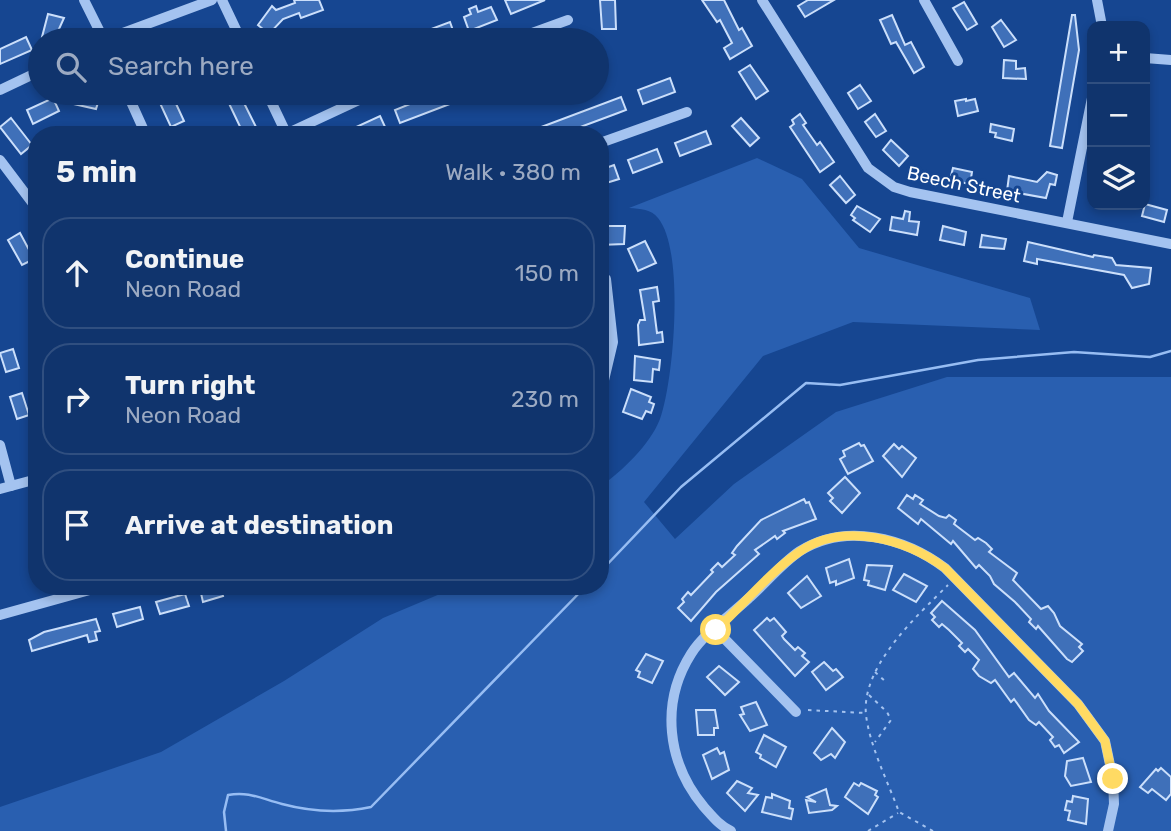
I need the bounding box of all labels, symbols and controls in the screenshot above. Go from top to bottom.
map controls [1087,21,1150,210]
button: + [1087,21,1150,84]
search box [28,28,609,105]
icon: search [52,48,90,86]
text: Search here [108,51,254,82]
button: − [1087,84,1150,147]
button: layers [1087,147,1150,210]
text: 5 min [56,154,137,190]
text: Walk · 380 m [445,158,581,186]
street label: Beech Street [905,161,1023,208]
text: Continue [125,244,244,275]
icon: ahead [58,254,96,292]
text: 150 m [515,259,579,287]
text: Neon Road [125,275,241,303]
text: Turn right [125,370,255,401]
icon: right [58,380,96,418]
text: 230 m [511,385,579,413]
text: Neon Road [125,401,241,429]
icon: arrive [58,506,96,544]
text: Arrive at destination [125,510,393,541]
route start [700,614,731,645]
route end [1097,763,1128,794]

